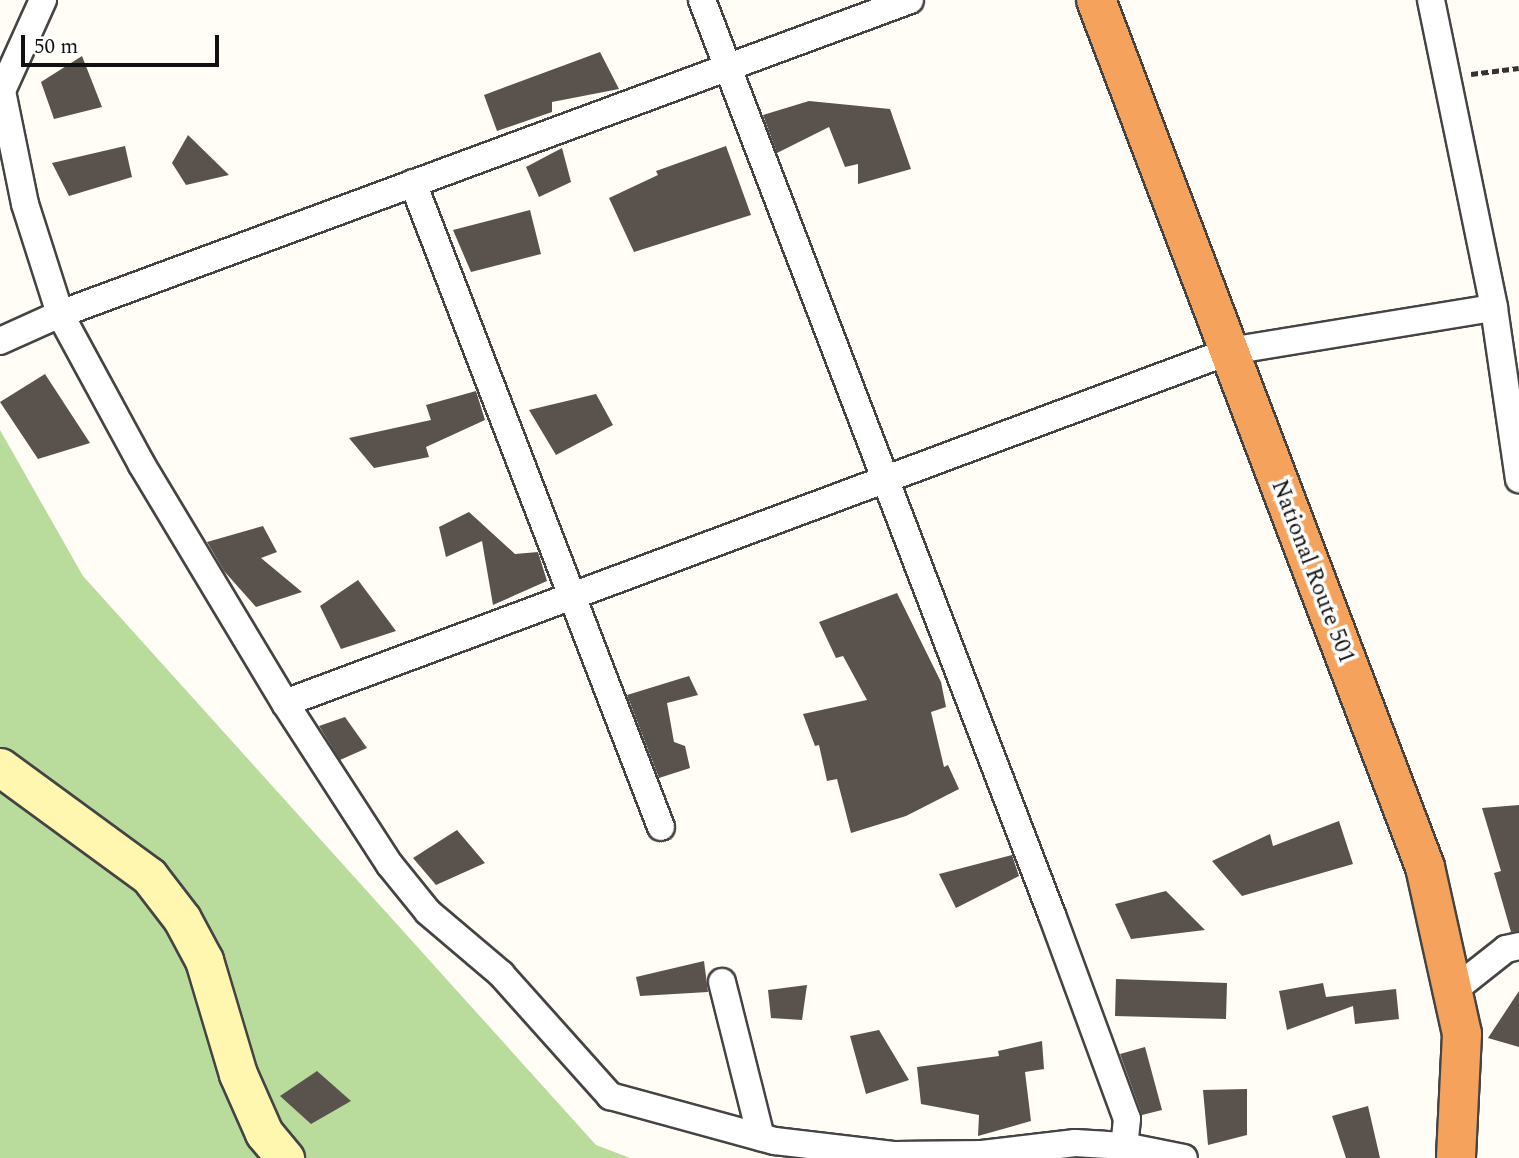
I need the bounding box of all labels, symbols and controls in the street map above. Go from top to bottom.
scale bar [24,21,222,65]
text: 50 m [34,31,78,63]
street label: National Route 501 [1264,476,1360,668]

